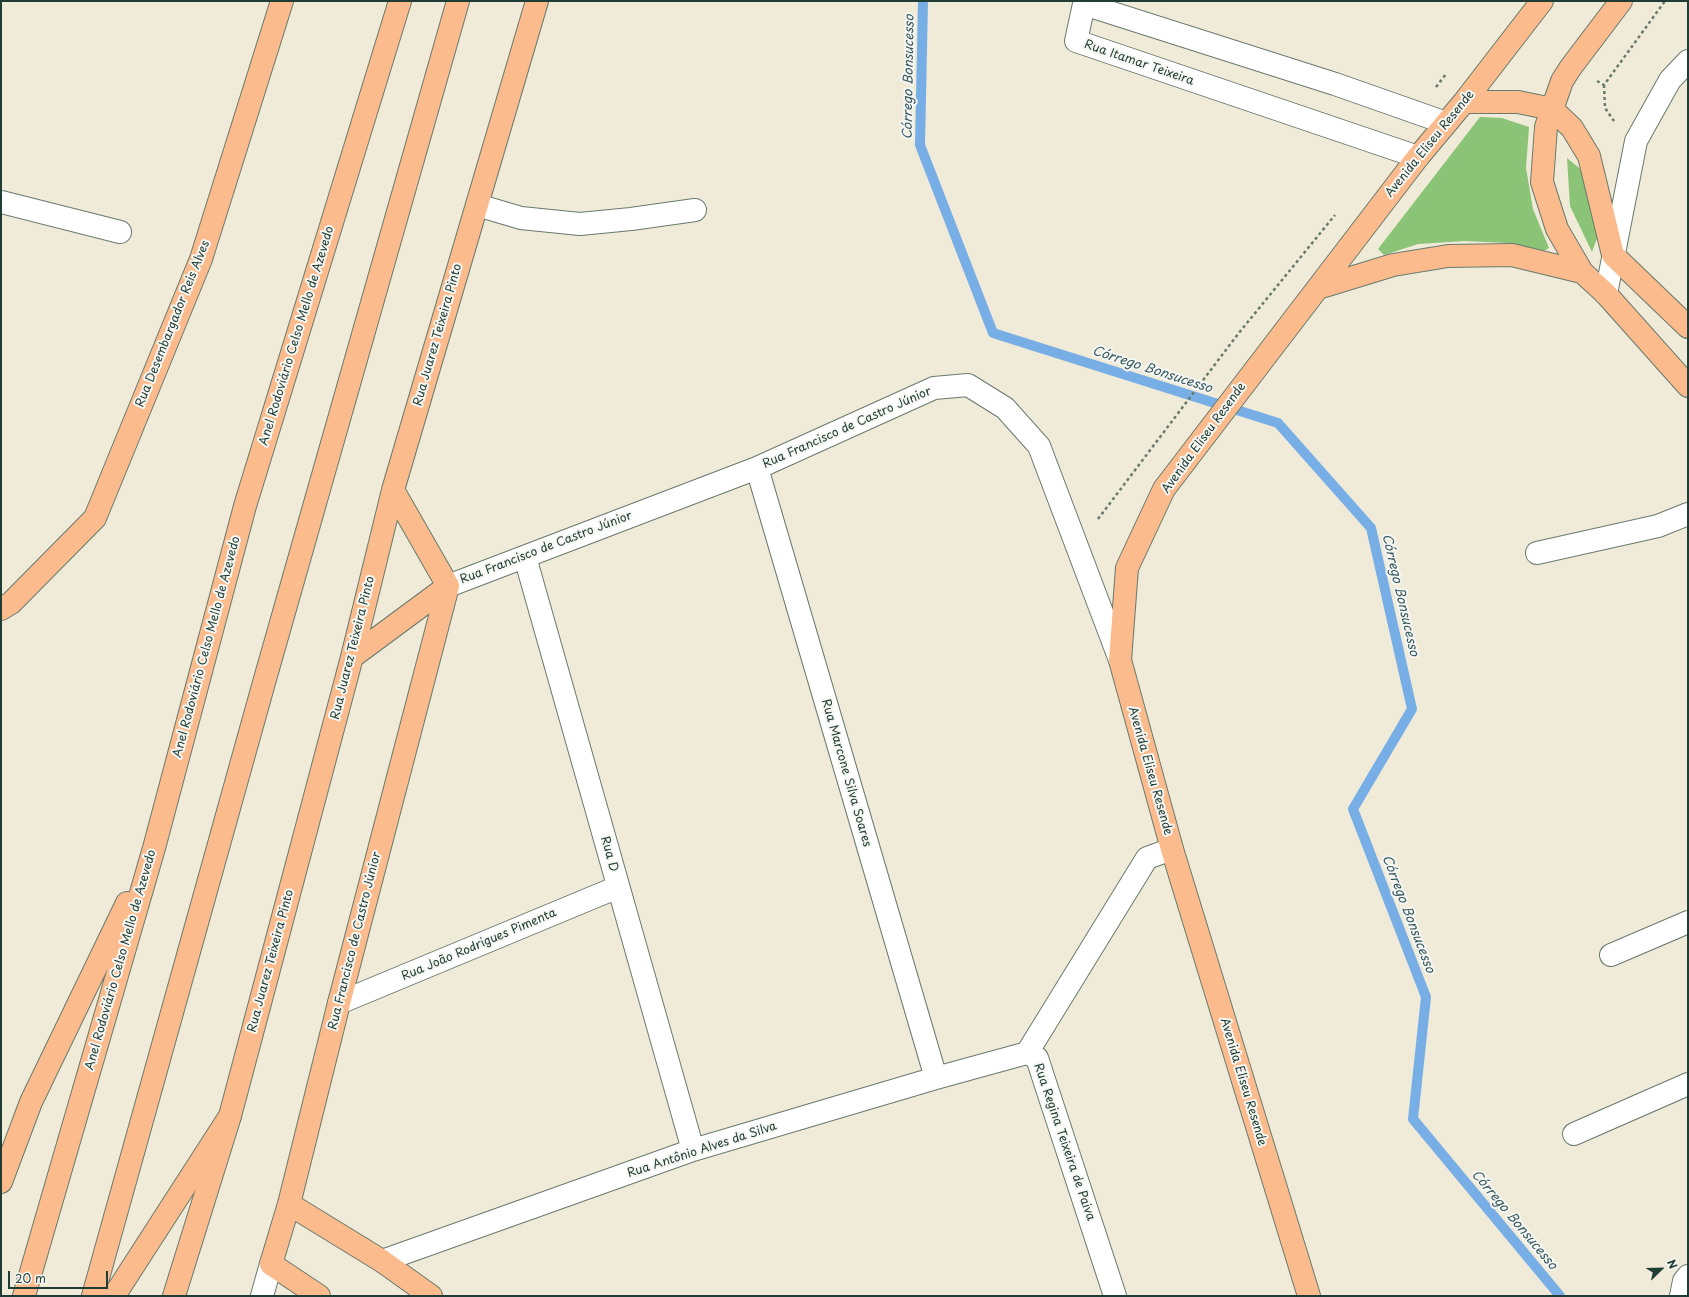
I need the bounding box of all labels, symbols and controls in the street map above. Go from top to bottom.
water label: Córrego Bonsucesso [900,14,918,140]
street label: Rua Itamar Teixeira [1082,37,1196,89]
street label: Avenida Eliseu Resende [1383,88,1477,200]
street label: Anel Rodoviário Celso Mello de Azevedo [257,225,337,447]
street label: Rua Desembargador Reis Alves [133,239,213,409]
street label: Rua Juarez Teixeira Pinto [411,262,465,408]
water label: Córrego Bonsucesso [1090,343,1214,397]
street label: Avenida Eliseu Resende [1159,380,1249,496]
street label: Rua Francisco de Castro Júnior [760,384,934,472]
street label: Rua Francisco de Castro Júnior [458,508,634,588]
water label: Córrego Bonsucesso [1378,532,1422,658]
street label: Anel Rodoviário Celso Mello de Azevedo [170,535,244,759]
street label: Rua Juarez Teixeira Pinto [328,575,378,721]
street label: Rua Marcone Silva Soares [818,697,874,849]
street label: Avenida Eliseu Resende [1125,705,1175,837]
street label: Rua D [597,834,621,874]
street label: Anel Rodoviário Celso Mello de Azevedo [83,848,159,1072]
street label: Rua Francisco de Castro Júnior [326,850,384,1032]
water label: Córrego Bonsucesso [1378,853,1438,975]
street label: Rua Juarez Teixeira Pinto [245,888,297,1034]
street label: Rua João Rodrigues Pimenta [399,906,559,984]
street label: Avenida Eliseu Resende [1217,1016,1269,1148]
street label: Rua Regina Teixeira de Paiva [1030,1061,1098,1223]
street label: Rua Antônio Alves da Silva [625,1119,779,1181]
water label: Córrego Bonsucesso [1468,1167,1560,1273]
north arrow [1641,1249,1681,1289]
text: N [1663,1257,1682,1271]
scale bar [10,1263,110,1289]
text: 20 m [15,1269,46,1287]

